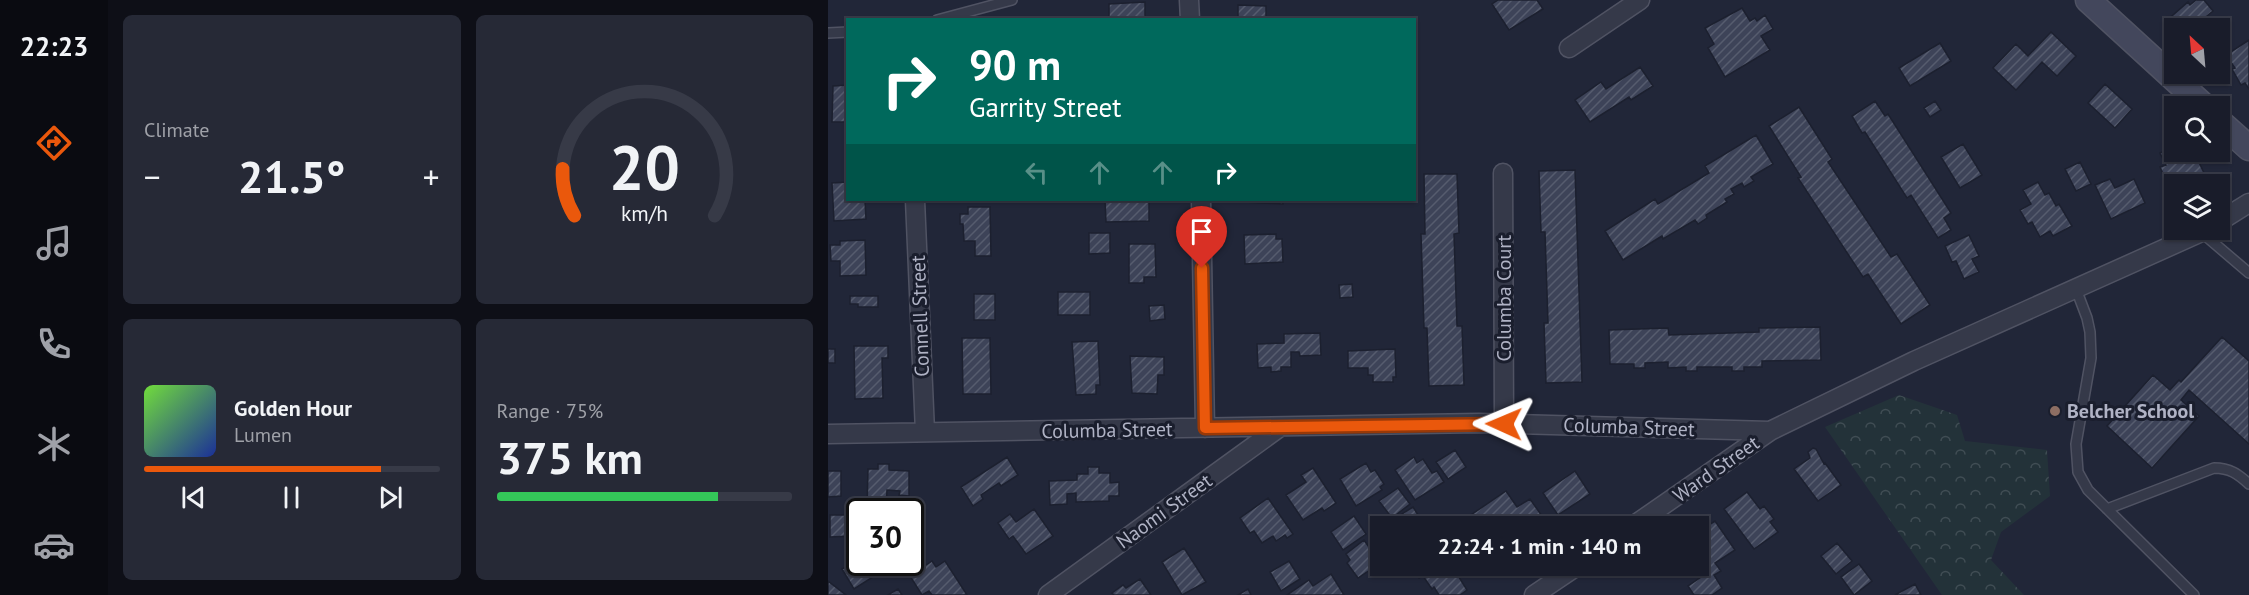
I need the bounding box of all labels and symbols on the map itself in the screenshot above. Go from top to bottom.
north arrow [2164,18,2230,84]
pin [1176,206,1227,268]
street label: Columba Court [1491,234,1517,361]
street label: Connell Street [905,255,935,377]
position arrow [1472,392,1536,456]
place label: Belcher School [2067,398,2194,424]
marker: Belcher School [2048,404,2062,418]
street label: Columba Street [1563,412,1695,442]
street label: Columba Street [1041,416,1173,444]
street label: Ward Street [1668,430,1764,508]
street label: Naomi Street [1111,467,1217,554]
speed limit sign: 30 [846,498,924,576]

